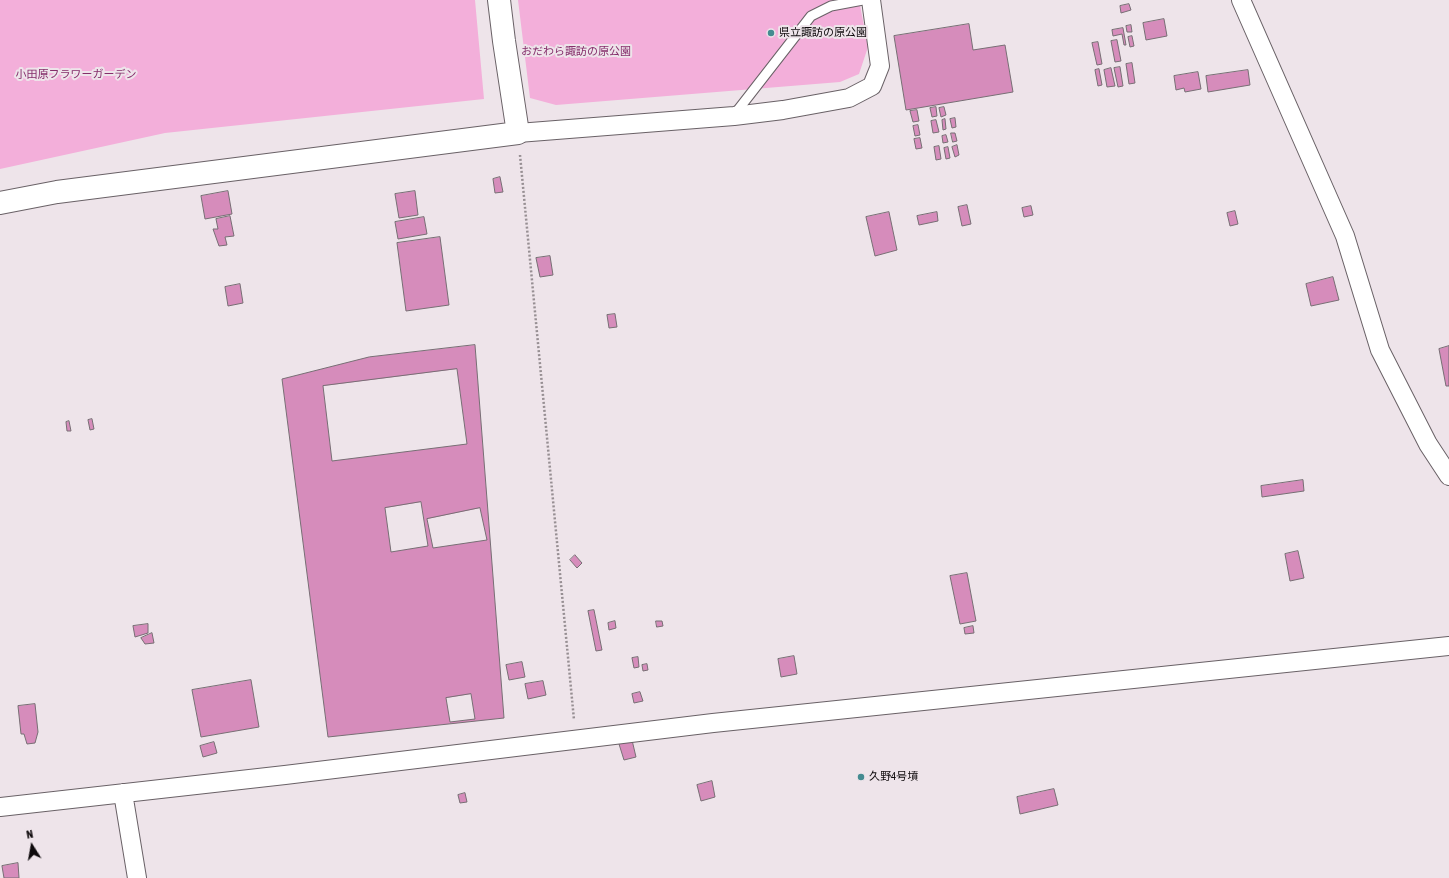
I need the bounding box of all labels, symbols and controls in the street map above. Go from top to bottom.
place label: 県立諏訪の原公園 [779,26,867,40]
marker: 県立諏訪の原公園 [766,28,776,38]
park label: おだわら諏訪の原公園 [521,45,631,59]
park label: 小田原フラワーガーデン [16,68,136,82]
place label: 久野4号墳 [869,770,918,784]
marker: 久野4号墳 [856,772,866,782]
north arrow [12,826,52,866]
text: N [25,828,34,841]

